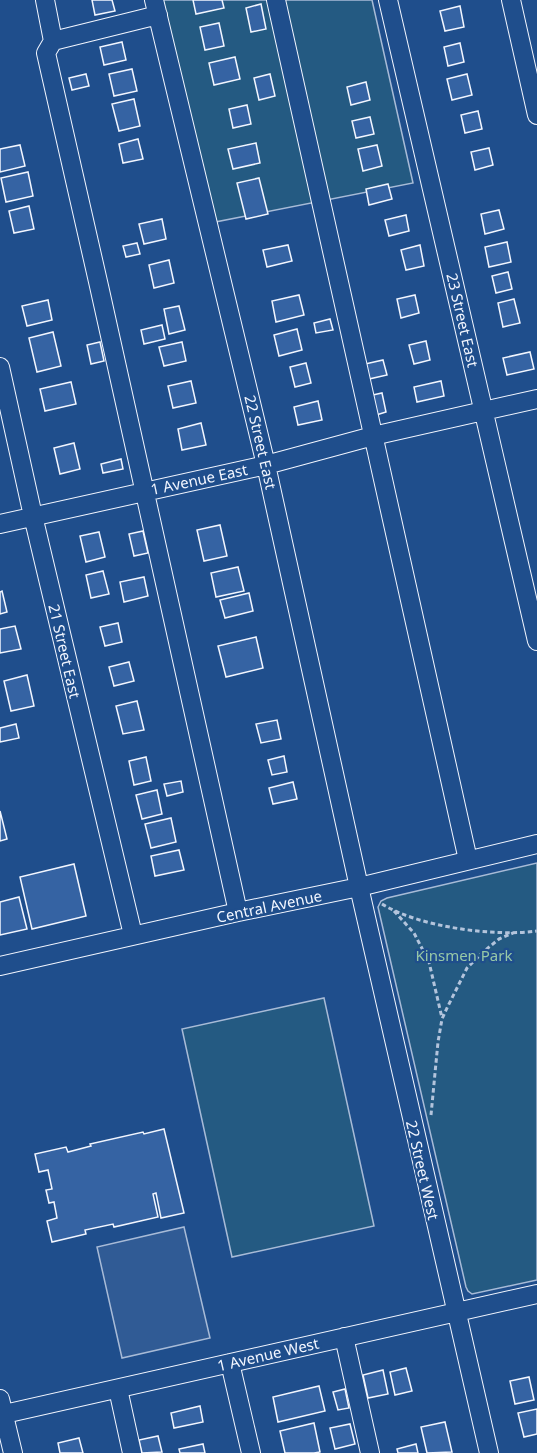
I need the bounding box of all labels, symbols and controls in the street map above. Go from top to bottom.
street label: 23 Street East [442,271,484,370]
street label: 22 Street East [240,393,282,492]
street label: 1 Avenue East [149,459,250,499]
street label: 21 Street East [44,602,86,701]
street label: Central Avenue [214,885,324,927]
park label: Kinsmen Park [416,945,512,965]
street label: 22 Street West [402,1118,444,1222]
street label: 1 Avenue West [215,1332,321,1375]

